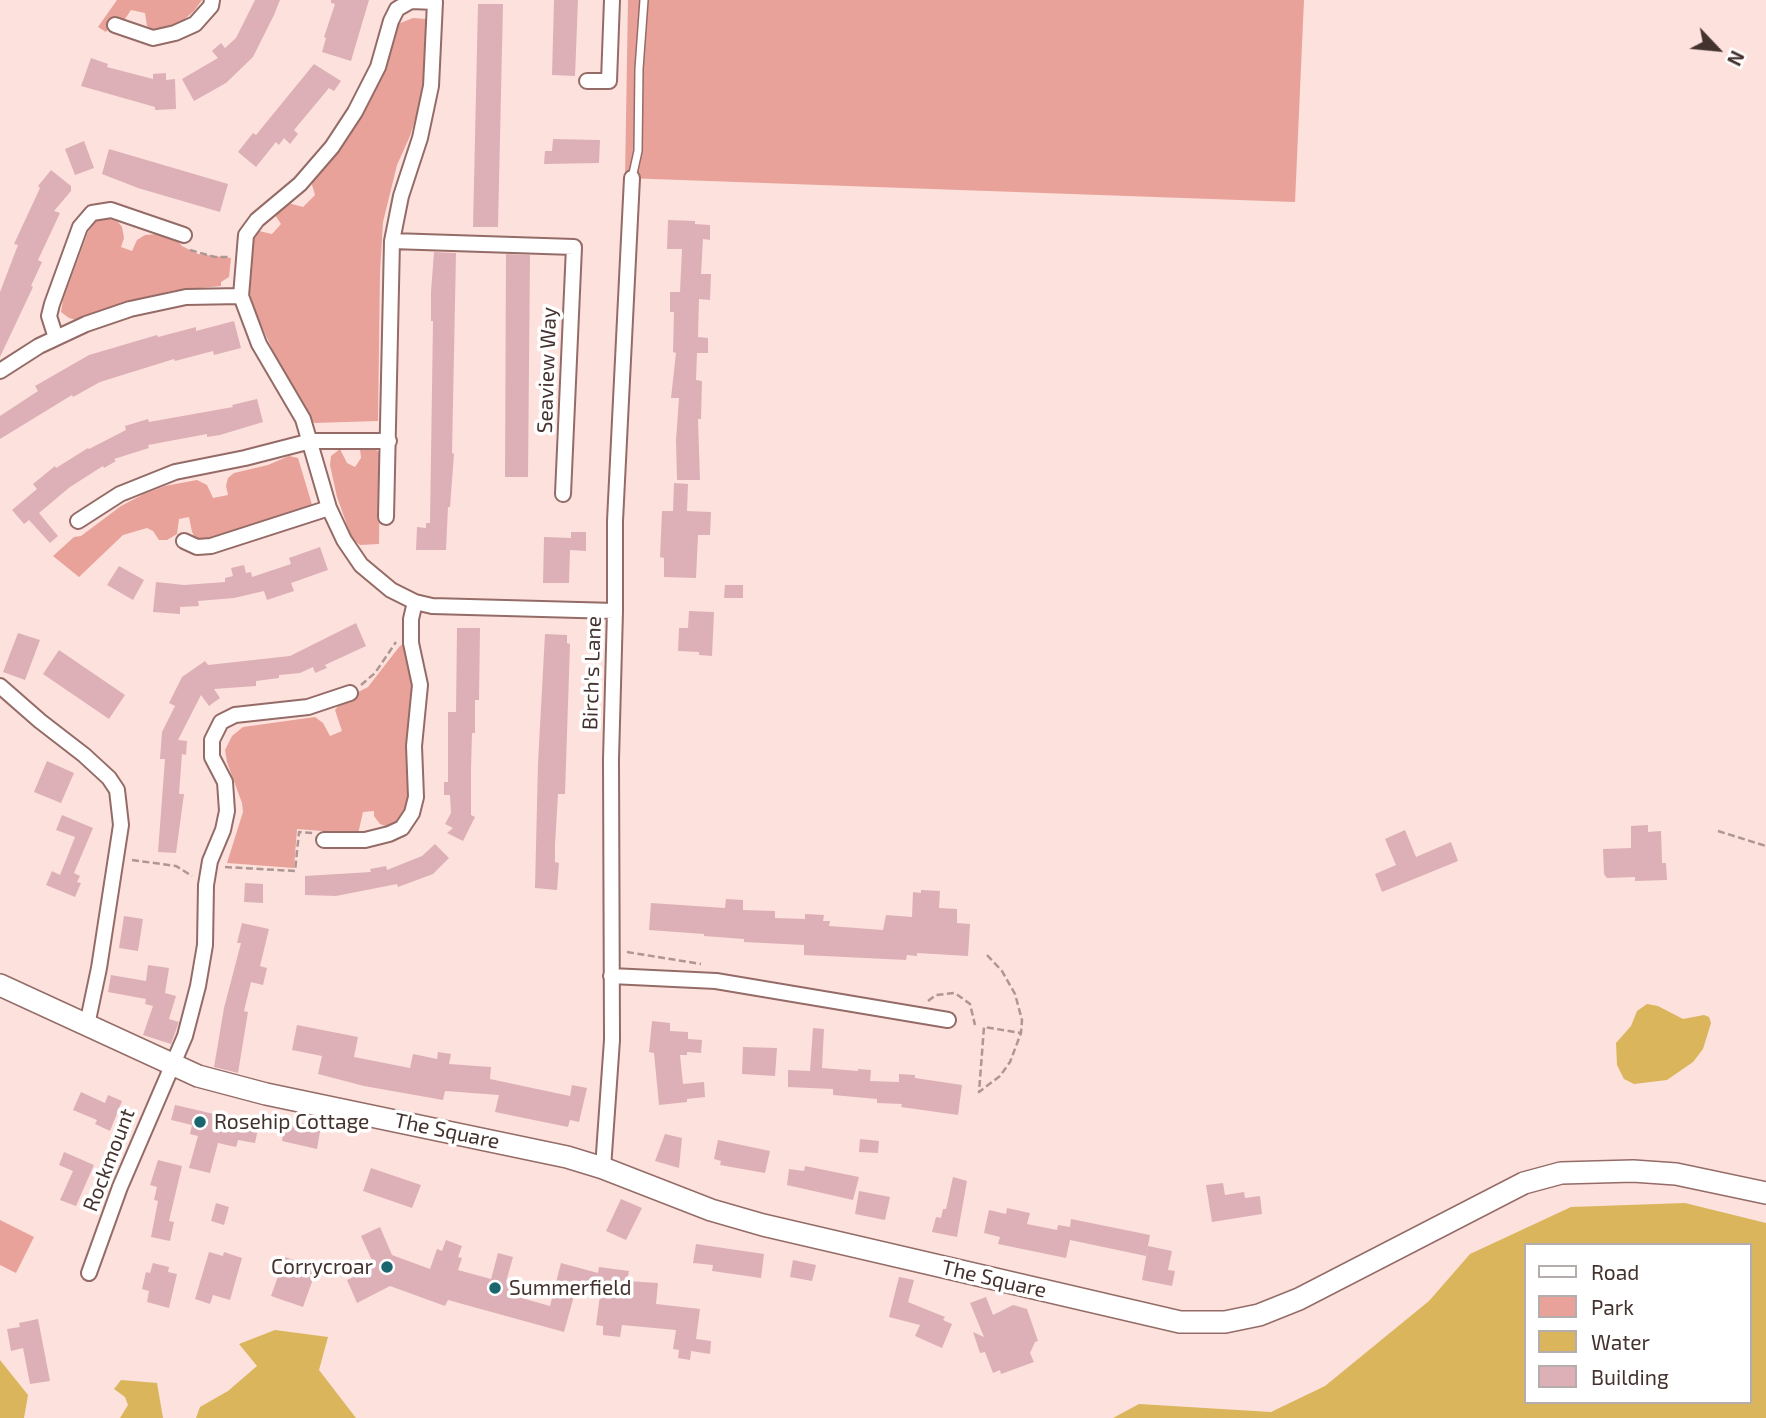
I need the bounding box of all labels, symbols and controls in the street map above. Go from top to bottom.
north arrow [1682,14,1752,84]
text: N [1723,47,1750,70]
street label: Seaview Way [532,306,562,434]
street label: Birch's Lane [577,616,607,730]
street label: Rockmount [78,1105,140,1215]
street label: The Square [392,1108,502,1154]
place label: Rosehip Cottage [214,1109,369,1135]
marker: Rosehip Cottage [192,1114,208,1130]
legend [1524,1243,1752,1404]
place label: Corrycroar [271,1254,373,1280]
street label: The Square [939,1255,1049,1303]
marker: Corrycroar [379,1259,395,1275]
text: Road [1591,1259,1639,1284]
place label: Summerfield [509,1275,632,1301]
marker: Summerfield [487,1280,503,1296]
text: Park [1591,1294,1634,1319]
text: Water [1591,1329,1650,1354]
text: Building [1591,1364,1669,1389]

